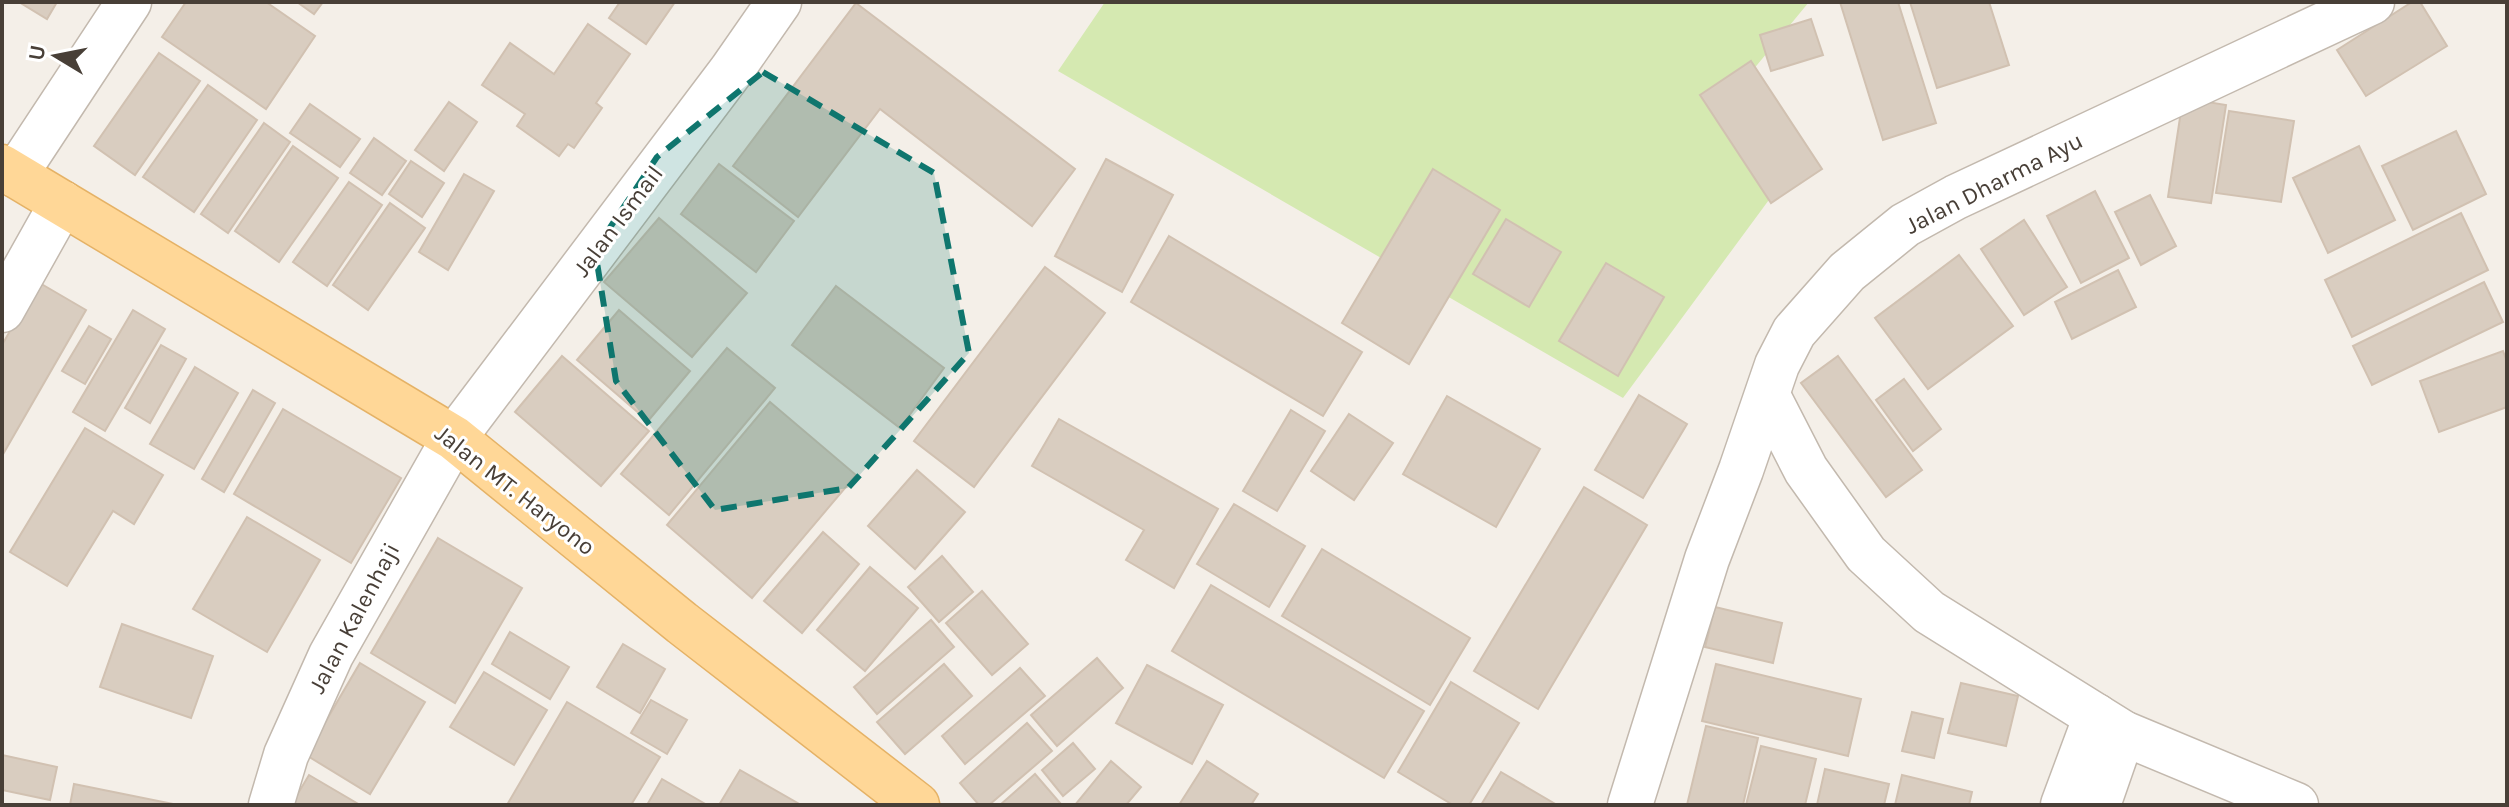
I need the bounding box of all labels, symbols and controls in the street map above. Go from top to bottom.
north arrow [16,16,96,96]
text: U [23,43,51,62]
street label: Jalan Dharma Ayu [1901,126,2087,240]
street label: Jalan Ismail [567,160,669,282]
street label: Jalan MT. Haryono [429,419,601,561]
street label: Jalan Kalenhaji [303,538,405,698]

